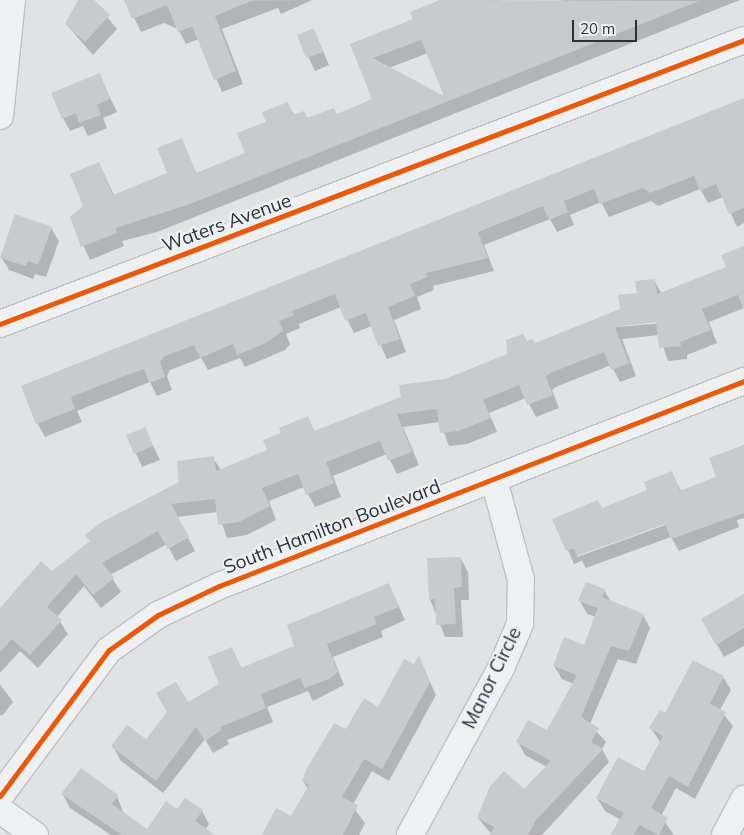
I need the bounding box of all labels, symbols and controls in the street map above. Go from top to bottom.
scale bar [574,10,639,42]
text: 20 m [580,19,615,38]
street label: Waters Avenue [159,189,295,257]
street label: South Hamilton Boulevard [220,475,444,579]
street label: Manor Circle [458,624,526,732]

